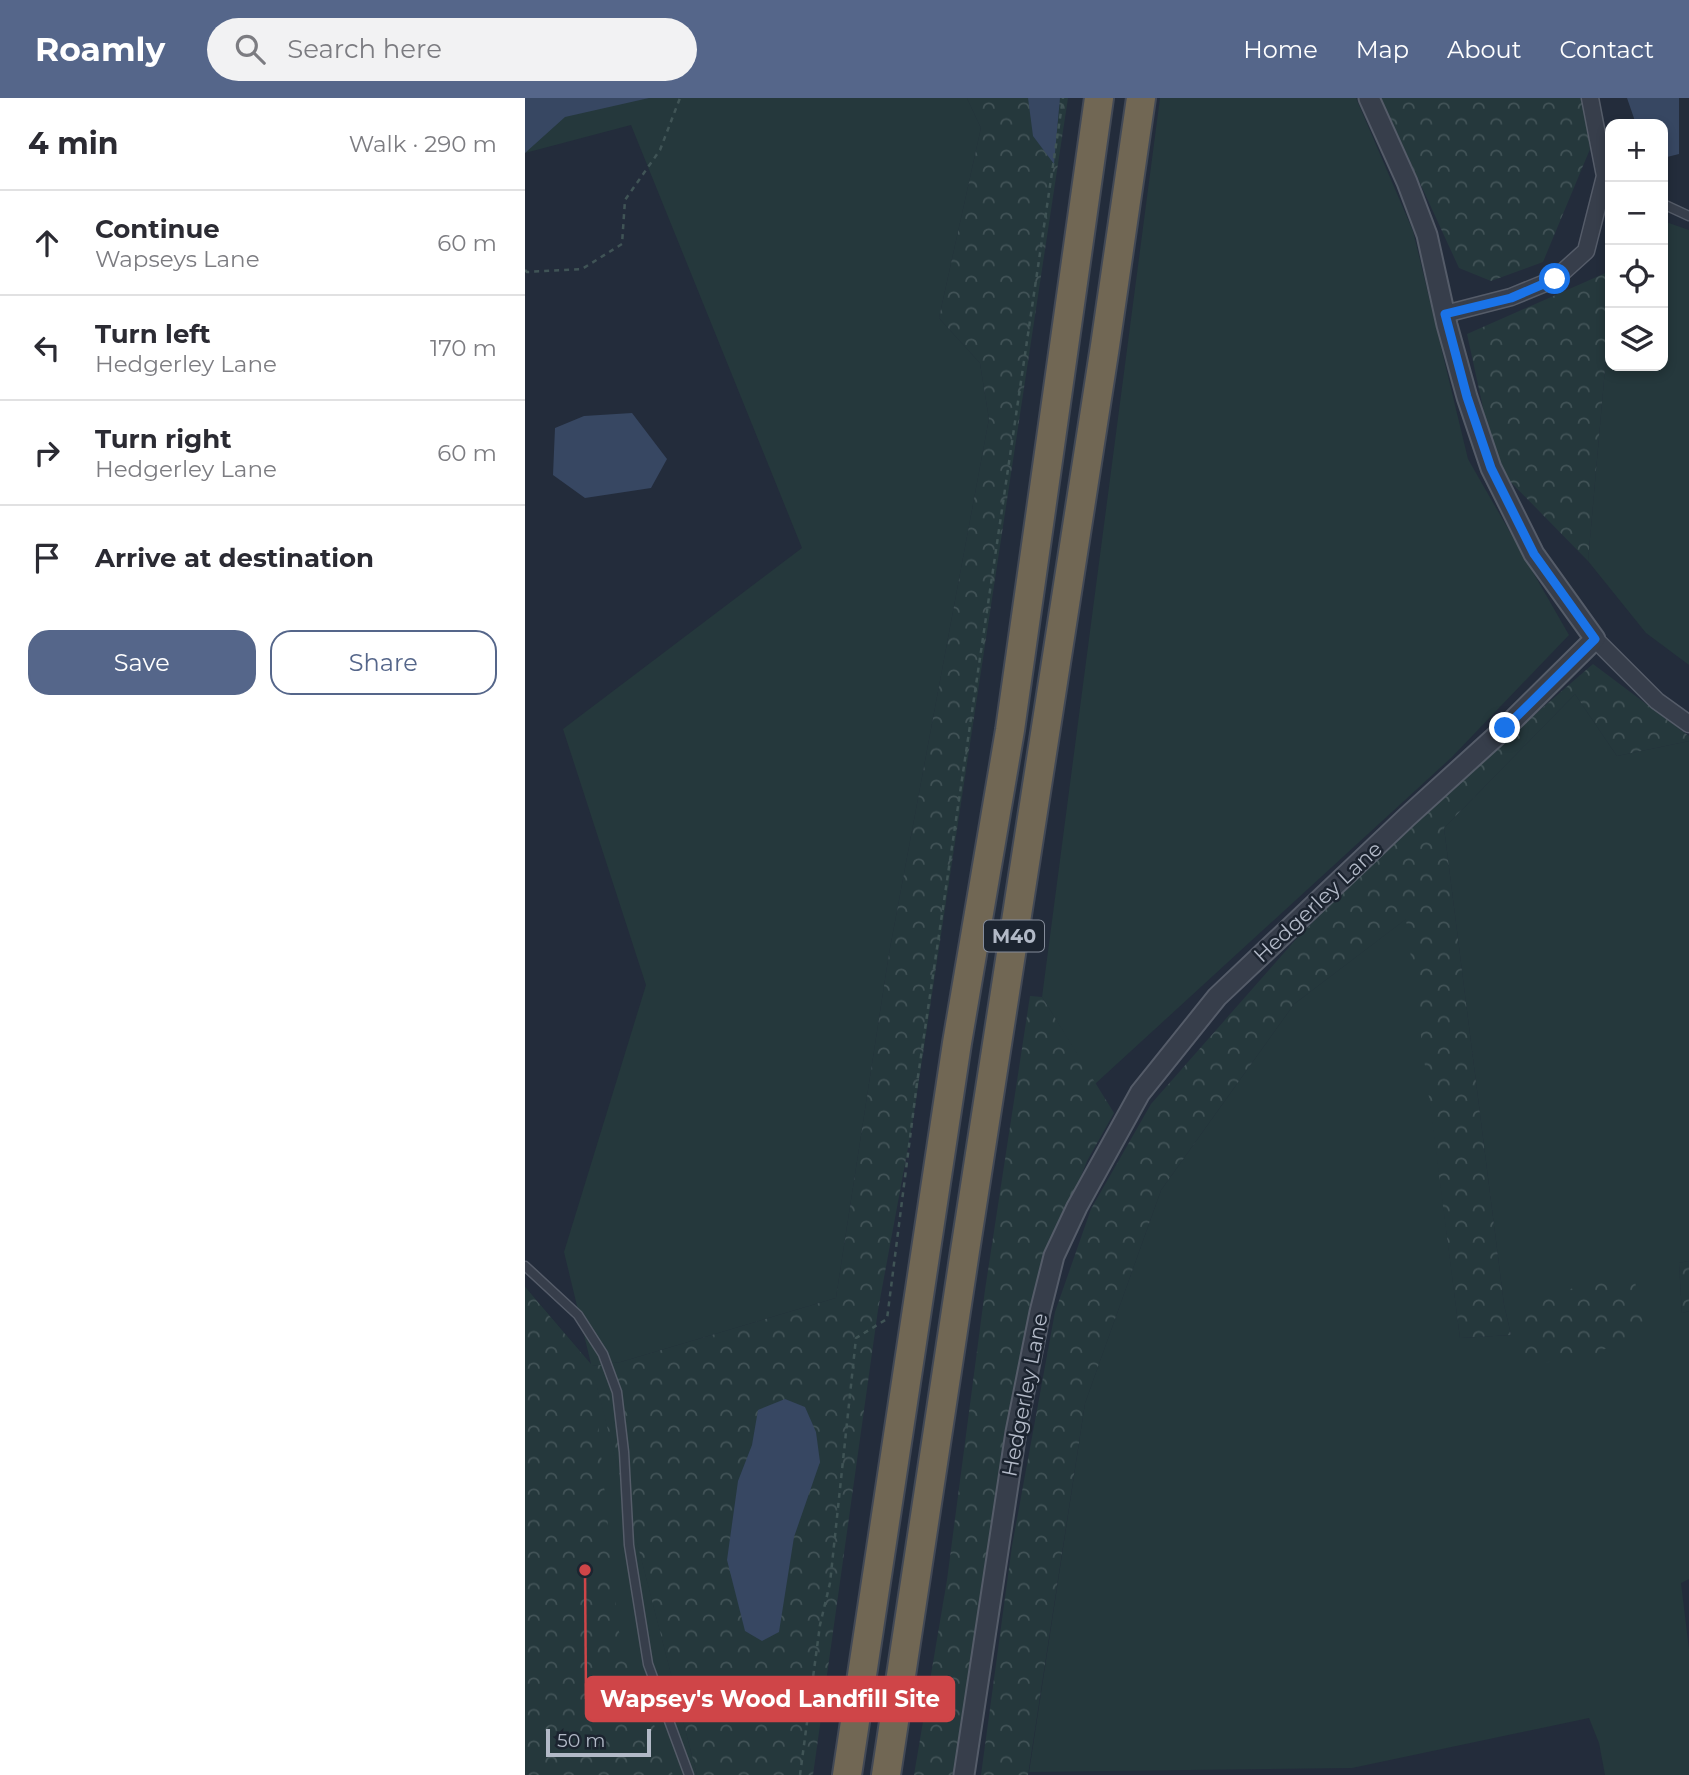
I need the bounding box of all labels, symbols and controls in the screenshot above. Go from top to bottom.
search box [207,18,697,81]
text: Roamly [35,29,165,69]
icon: search [231,30,269,68]
text: Search here [287,33,442,65]
text: Home [1243,35,1318,64]
text: Map [1356,35,1409,64]
text: About [1447,35,1521,64]
text: Contact [1559,35,1654,64]
map controls [1605,119,1668,371]
button: + [1605,119,1668,182]
text: 4 min [28,125,118,162]
text: Walk · 290 m [349,130,497,158]
button: − [1605,182,1668,245]
text: Continue [95,213,220,245]
icon: ahead [28,224,66,262]
text: 60 m [437,229,497,257]
text: Wapseys Lane [95,245,260,273]
button: locate [1605,245,1668,308]
route start [1539,263,1570,294]
button: layers [1605,308,1668,371]
text: Turn left [95,318,211,350]
icon: left [28,329,66,367]
text: 170 m [430,334,497,362]
text: Hedgerley Lane [95,350,277,378]
text: Turn right [95,423,231,455]
icon: right [28,434,66,472]
text: 60 m [437,439,497,467]
text: Hedgerley Lane [95,455,277,483]
icon: arrive [28,539,66,577]
text: Arrive at destination [95,542,374,574]
button: Save [28,630,256,695]
button: Share [270,630,497,695]
route end [1489,712,1520,743]
street label: Hedgerley Lane [1248,836,1387,967]
road number: M40 [984,920,1044,951]
street label: Hedgerley Lane [996,1311,1053,1479]
callout: Wapsey's Wood Landfill Site [586,1677,954,1721]
text: Wapsey's Wood Landfill Site [600,1685,940,1713]
scale bar [546,1726,651,1758]
text: 50 m [557,1729,605,1752]

